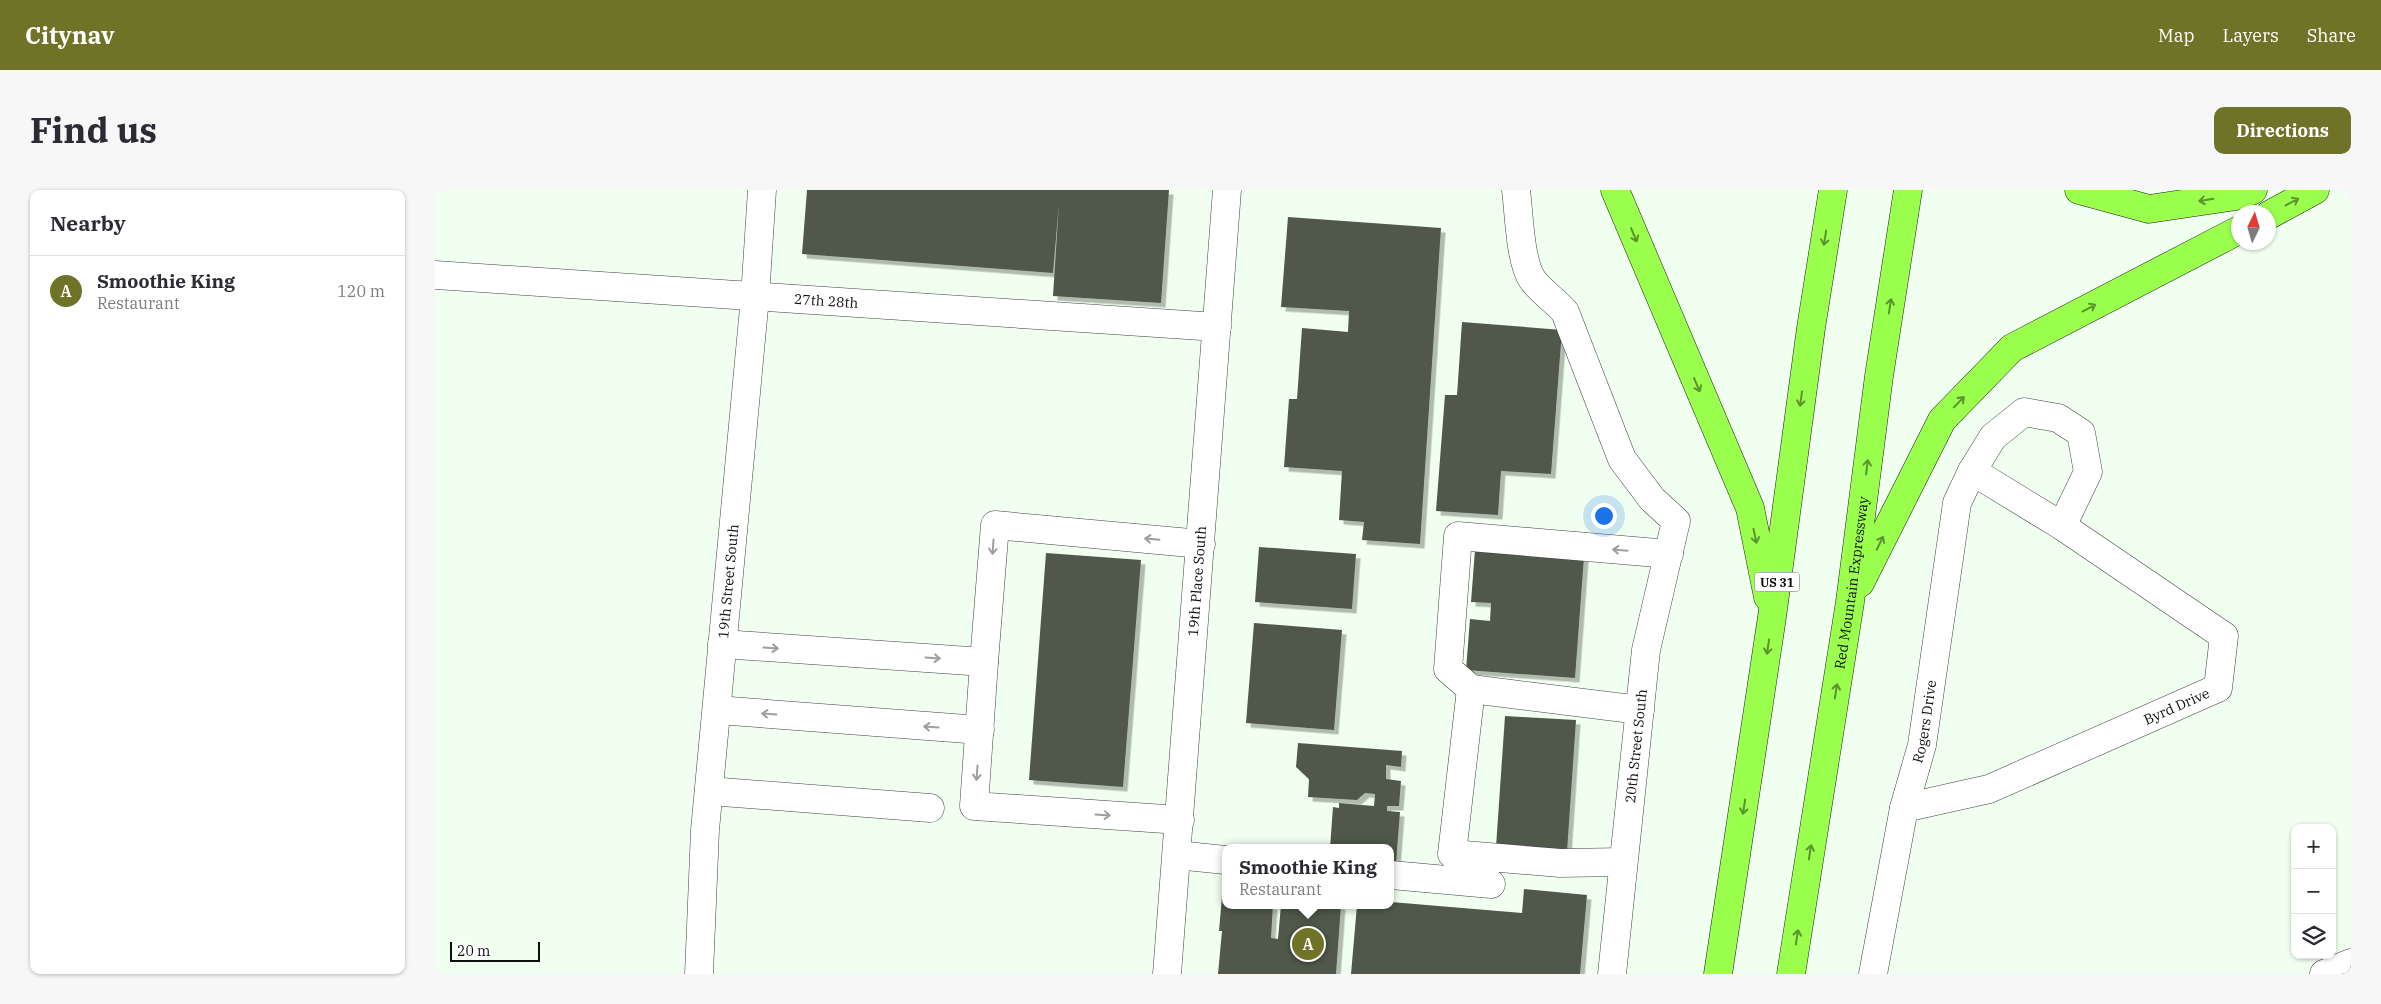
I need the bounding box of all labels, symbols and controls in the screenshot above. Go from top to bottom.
text: Citynav [25,19,114,51]
text: Map [2158,24,2195,47]
text: Layers [2223,24,2279,47]
text: Share [2307,24,2356,47]
text: Find us [30,107,157,153]
button: Directions [2214,107,2351,154]
one-way arrow [2198,196,2214,206]
one-way arrow [2284,197,2299,206]
north arrow [2231,205,2276,250]
text: Nearby [50,209,126,237]
one-way arrow [1630,227,1640,242]
one-way arrow [1820,230,1830,246]
text: Smoothie King [97,269,235,293]
text: A [60,281,72,301]
text: 120 m [337,281,385,301]
street label: 27th 28th [793,290,859,312]
text: Restaurant [97,293,180,313]
one-way arrow [1885,298,1895,314]
one-way arrow [2081,303,2096,312]
one-way arrow [1693,377,1703,392]
one-way arrow [1796,391,1806,407]
one-way arrow [1953,396,1965,409]
one-way arrow [1862,459,1872,475]
street label: Red Mountain Expressway [1831,495,1873,670]
your location [1591,503,1617,529]
street label: 19th Street South [714,523,743,639]
street label: 19th Place South [1184,525,1210,637]
one-way arrow [1751,528,1761,544]
one-way arrow [1145,535,1161,544]
one-way arrow [1876,536,1885,551]
one-way arrow [988,538,998,554]
one-way arrow [1613,545,1629,554]
road number: US 31 [1755,572,1799,592]
one-way arrow [1762,638,1772,654]
one-way arrow [763,643,779,652]
one-way arrow [925,654,941,663]
street label: Rogers Drive [1908,679,1940,765]
one-way arrow [1831,684,1841,700]
street label: Byrd Drive [2141,684,2212,729]
street label: 20th Street South [1621,688,1651,804]
one-way arrow [761,710,777,719]
one-way arrow [923,722,939,731]
one-way arrow [972,765,981,781]
one-way arrow [1738,799,1748,815]
one-way arrow [1095,810,1111,819]
map controls [2291,824,2336,959]
button: + [2291,824,2336,869]
popup [1222,844,1394,909]
one-way arrow [1806,844,1816,860]
text: Smoothie King [1239,855,1377,879]
button: − [2291,869,2336,914]
text: Restaurant [1239,879,1322,899]
button: layers [2291,914,2336,959]
pin: A [1292,925,1324,963]
one-way arrow [1792,929,1802,945]
scale bar [450,939,540,962]
text: 20 m [457,942,490,960]

